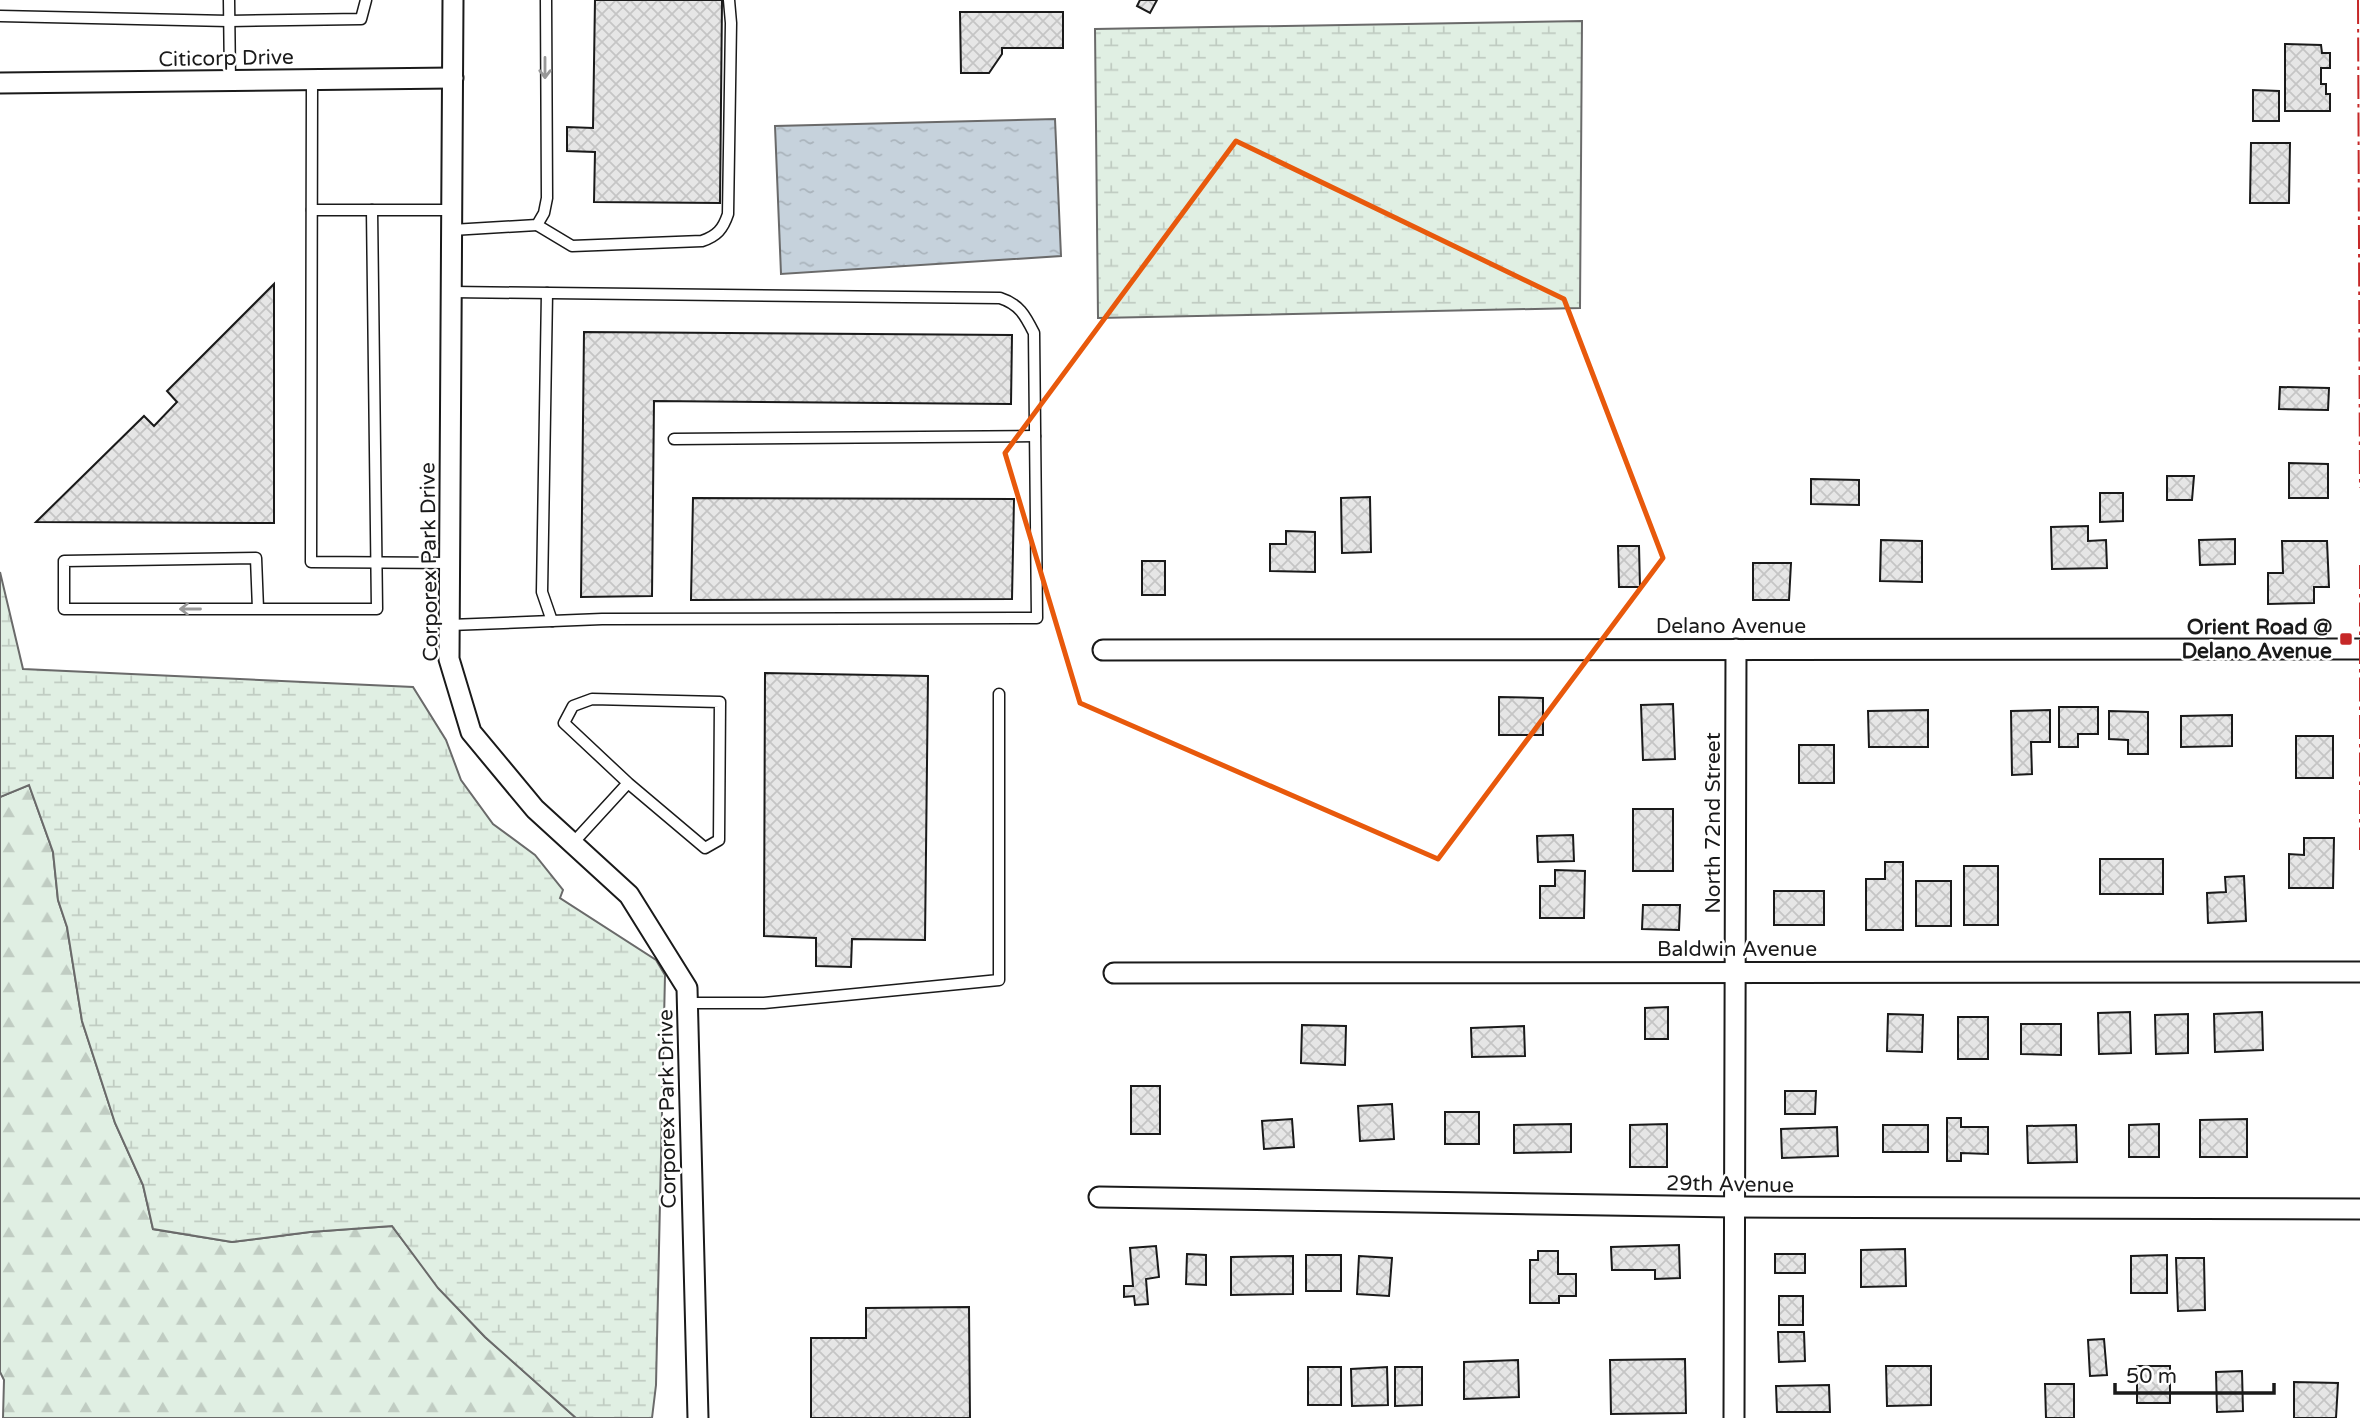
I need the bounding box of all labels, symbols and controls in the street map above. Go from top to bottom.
street label: Citicorp Drive [158,45,294,72]
one-way arrow [538,56,552,79]
street label: Corporex Park Drive [415,462,444,662]
one-way arrow [178,602,201,616]
street label: Delano Avenue [1656,614,1806,639]
place label: Orient Road @ Delano Avenue [2182,615,2332,664]
marker: Orient Road @ Delano Avenue [2338,631,2354,647]
street label: North 72nd Street [1701,732,1726,914]
street label: Baldwin Avenue [1657,937,1817,962]
street label: Corporex Park Drive [653,1009,682,1209]
street label: 29th Avenue [1666,1171,1794,1198]
scale bar [2115,1352,2274,1396]
text: 50 m [2126,1364,2177,1389]

